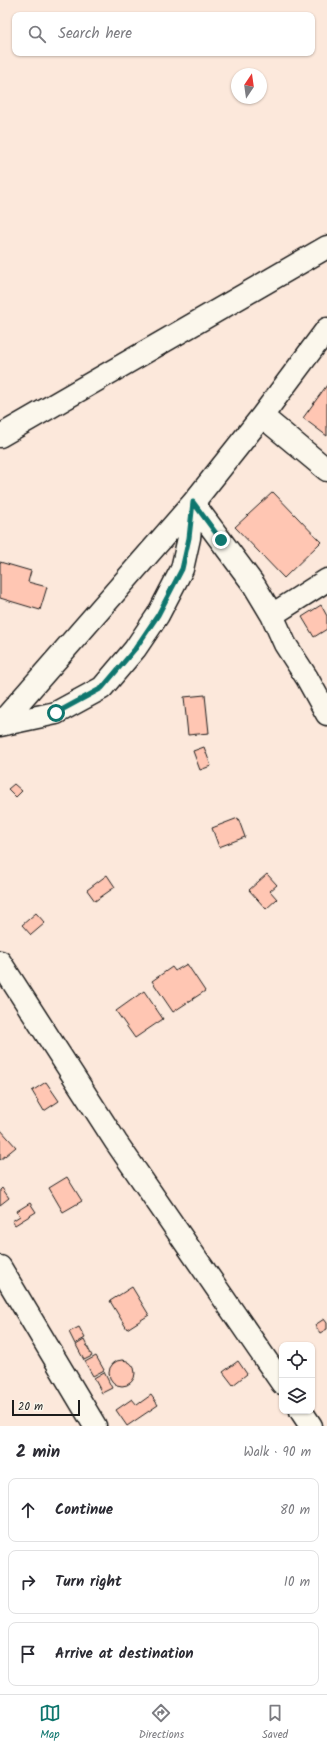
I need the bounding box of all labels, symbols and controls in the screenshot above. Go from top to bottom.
search box [12,12,315,56]
text: Search here [58,22,132,46]
icon: search [26,23,48,45]
north arrow [231,68,267,104]
route end [212,531,230,549]
route start [47,704,65,722]
map controls [279,1342,315,1414]
button: locate [279,1342,315,1378]
button: layers [279,1378,315,1414]
scale bar [12,1398,80,1417]
text: 20 m [18,1398,43,1416]
text: 2 min [16,1439,60,1466]
text: Walk · 90 m [244,1442,311,1463]
text: Continue [55,1498,113,1522]
icon: ahead [17,1499,39,1521]
text: 80 m [280,1500,310,1521]
text: Turn right [55,1570,122,1594]
icon: right [17,1571,39,1593]
text: 10 m [284,1572,310,1593]
text: Arrive at destination [55,1642,194,1666]
icon: arrive [17,1643,39,1665]
tab: Map [39,1702,61,1744]
tab: Directions [139,1702,184,1744]
tab: Saved [262,1702,288,1744]

